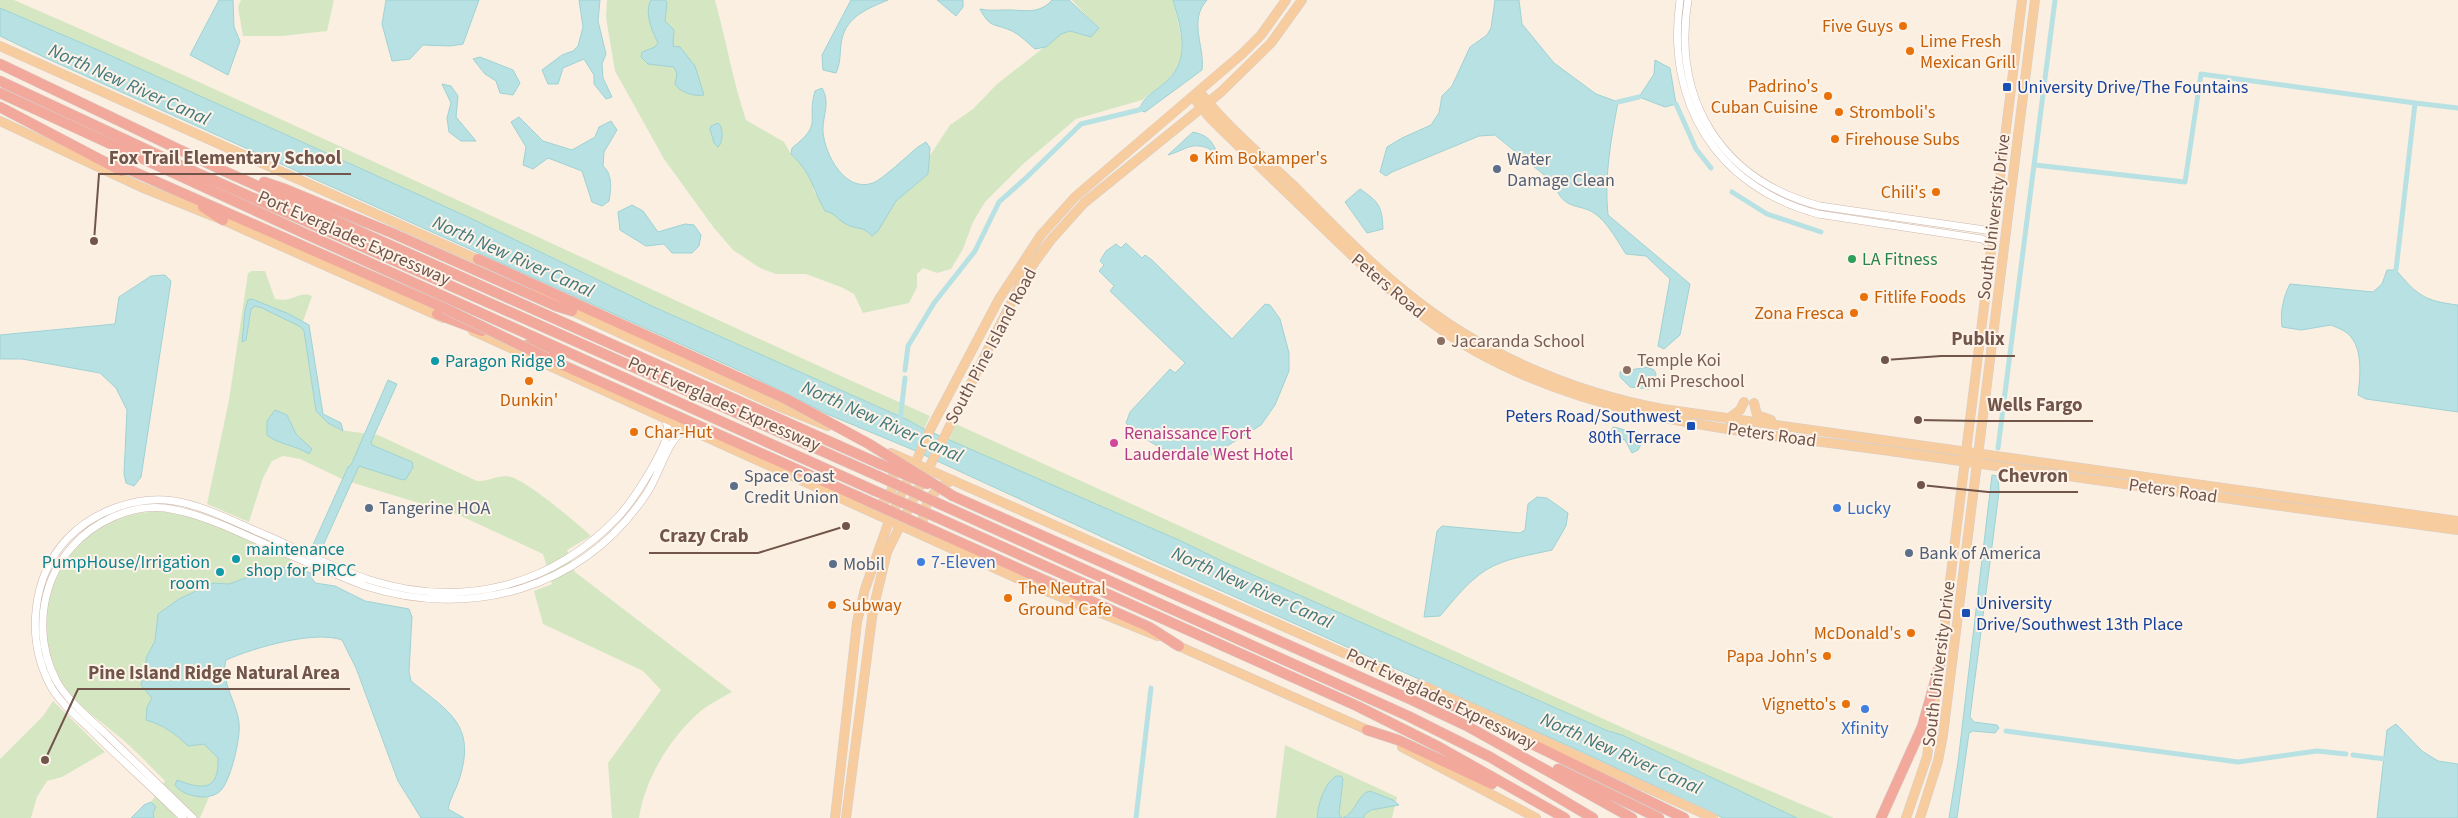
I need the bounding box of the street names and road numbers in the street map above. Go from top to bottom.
street label: South University Drive [1971,133,2017,301]
street label: Port Everglades Expressway [254,184,455,292]
street label: Peters Road [1346,248,1430,324]
street label: South Pine Island Road [939,263,1043,429]
street label: Port Everglades Expressway [624,350,825,458]
street label: Peters Road [1726,416,1818,454]
street label: Peters Road [2127,472,2219,510]
street label: South University Drive [1916,580,1962,748]
street label: Port Everglades Expressway [1342,642,1541,756]

